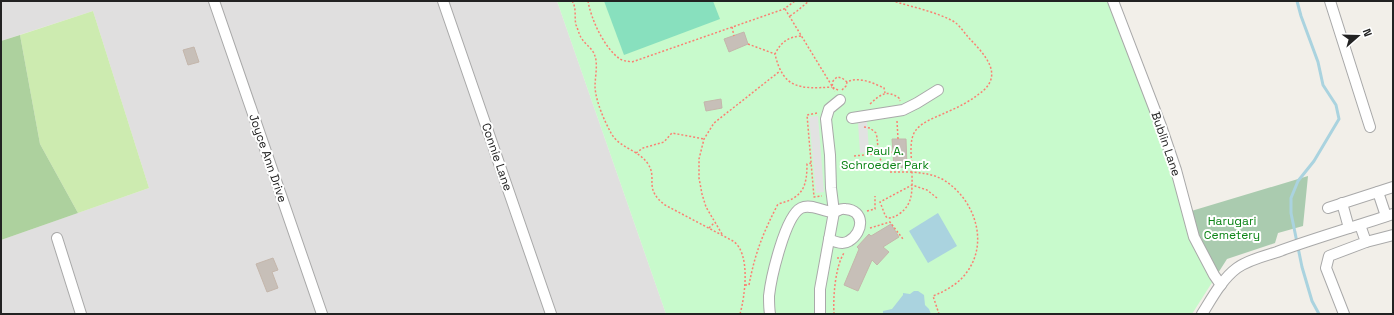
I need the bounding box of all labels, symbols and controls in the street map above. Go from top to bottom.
north arrow [1338,16,1378,56]
text: N [1360,27,1375,38]
street label: Bublin Lane [1147,110,1185,178]
street label: Joyce Ann Drive [245,111,291,205]
street label: Connie Lane [478,121,516,193]
park label: Paul A. Schroeder Park [841,143,930,173]
park label: Harugari Cemetery [1204,213,1260,243]

